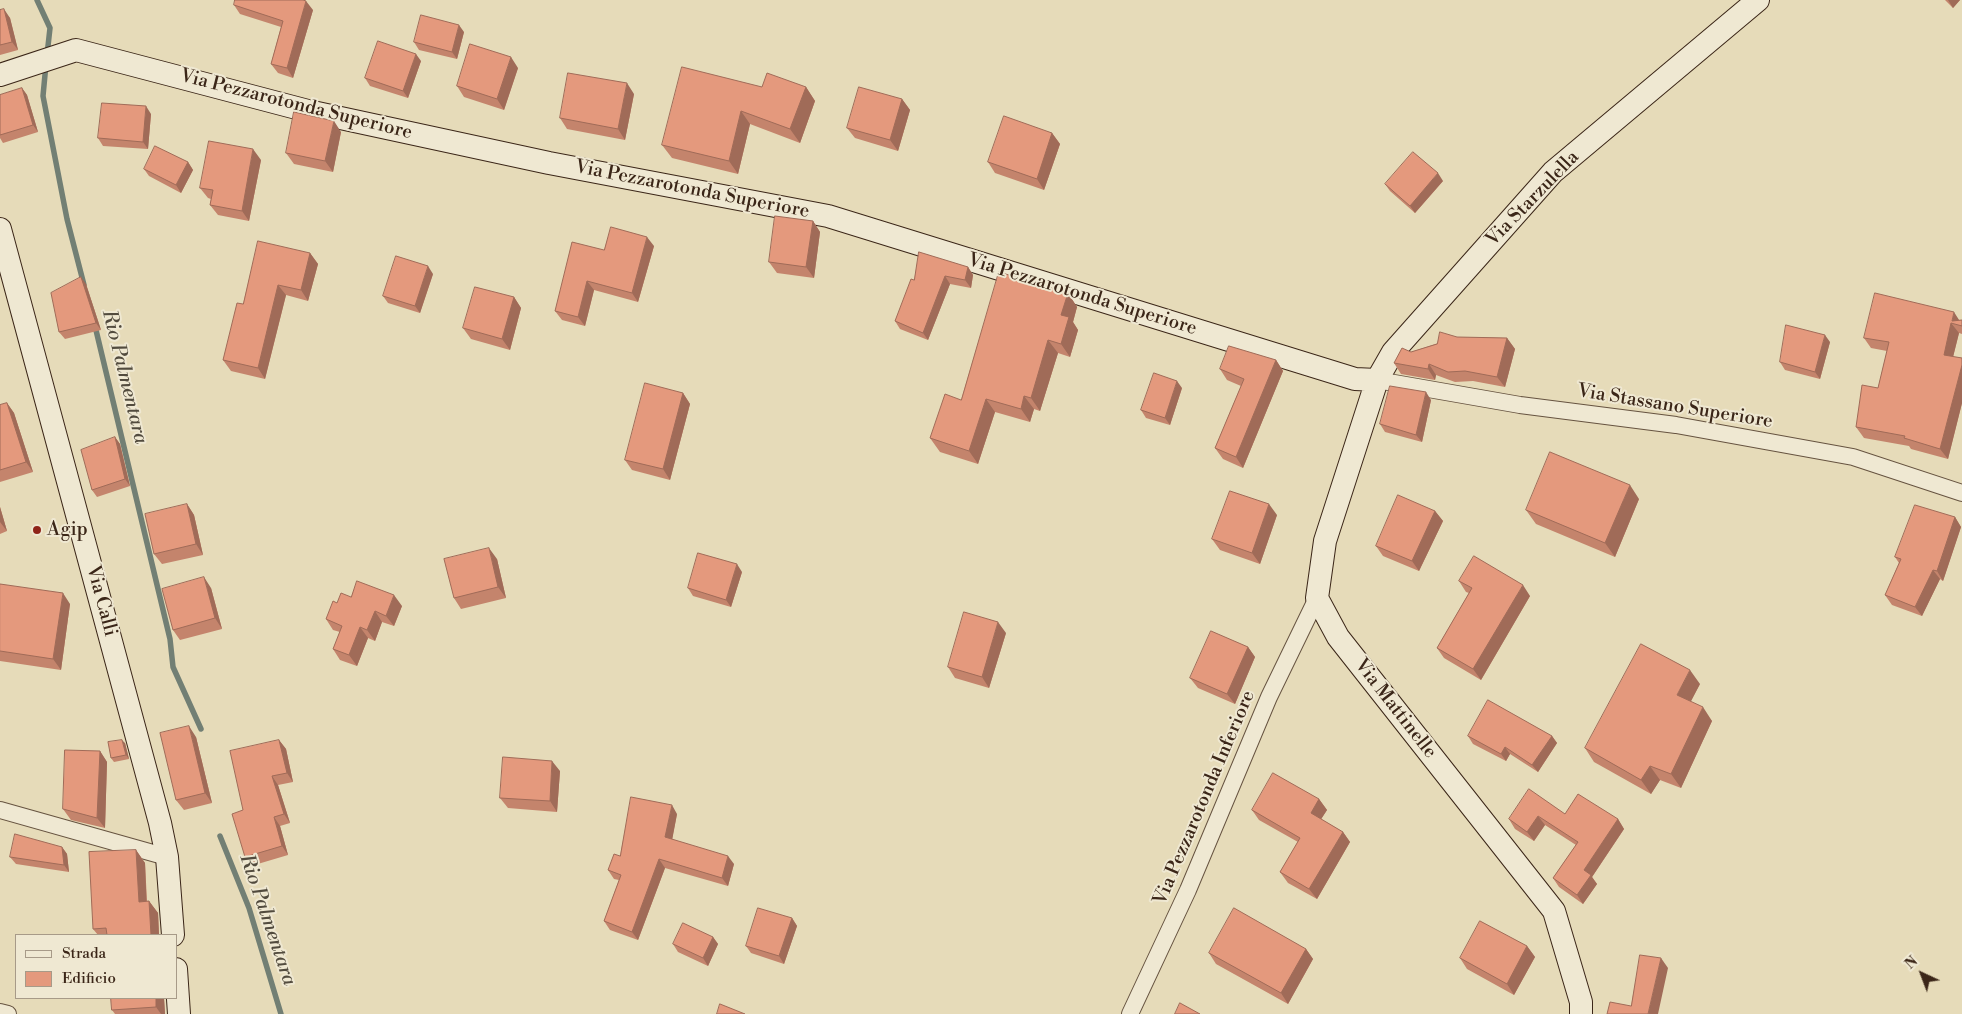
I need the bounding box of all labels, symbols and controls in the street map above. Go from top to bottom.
street label: Via Pezzarotonda Superiore [178,65,414,145]
street label: Via Starzulella [1482,146,1584,252]
street label: Via Pezzarotonda Superiore [573,156,811,224]
street label: Via Pezzarotonda Superiore [965,249,1199,341]
water label: Rio Palmentara [96,308,152,446]
street label: Via Stassano Superiore [1576,380,1774,434]
place label: Agip [47,519,88,541]
marker: Agip [31,524,43,536]
street label: Via Calli [81,563,121,639]
street label: Via Mattinelle [1349,655,1441,763]
street label: Via Pezzarotonda Inferiore [1149,687,1261,909]
water label: Rio Palmentara [233,851,301,989]
legend [15,934,178,999]
text: Strada [62,944,106,963]
north arrow [1897,949,1947,999]
text: N [1902,953,1922,973]
text: Edificio [62,969,116,988]

